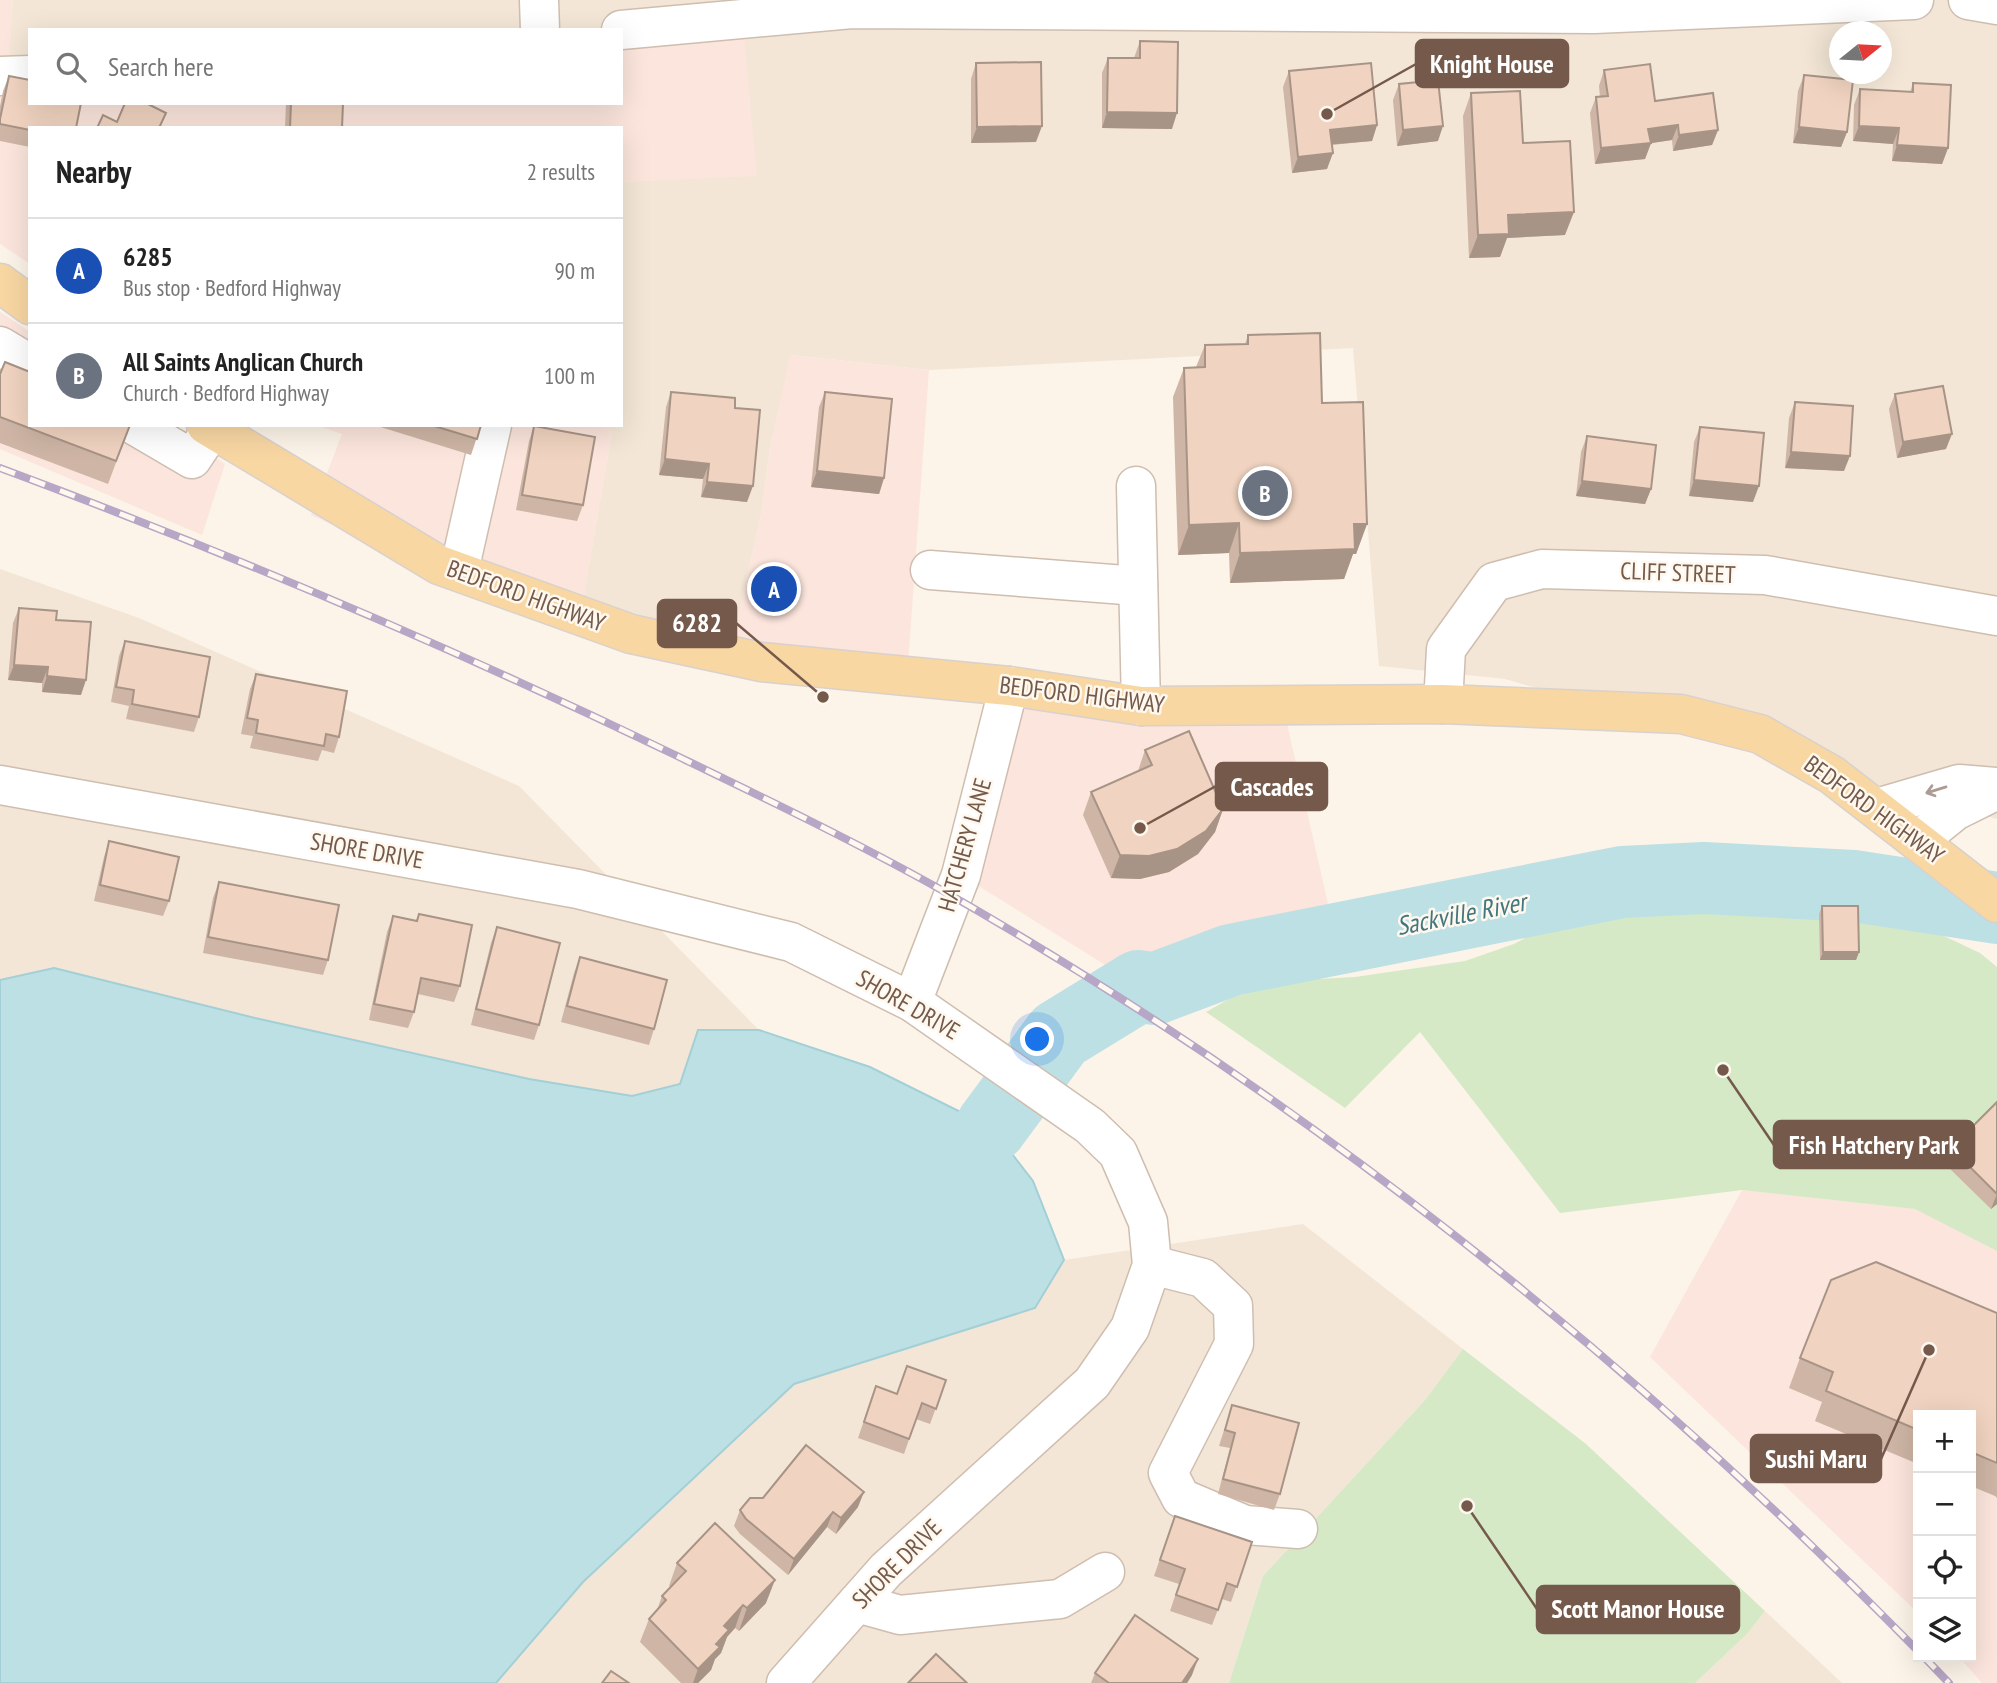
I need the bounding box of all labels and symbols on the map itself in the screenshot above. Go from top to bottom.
north arrow [1829,21,1892,84]
callout: Knight House [1416,40,1568,87]
text: Knight House [1430,47,1554,80]
pin: B [1242,467,1288,519]
street label: BEDFORD HIGHWAY [443,553,610,639]
street label: CLIFF STREET [1620,555,1736,590]
pin: A [751,563,797,615]
callout: 6282 [658,600,736,647]
text: 6282 [672,606,722,639]
street label: BEDFORD HIGHWAY [998,669,1166,720]
street label: BEDFORD HIGHWAY [1798,748,1951,871]
callout: Cascades [1216,763,1327,810]
text: Cascades [1230,770,1314,803]
street label: HATCHERY LANE [931,774,998,915]
one-way arrow [1926,785,1948,798]
street label: SHORE DRIVE [308,825,426,876]
water label: Sackville River [1393,884,1532,942]
street label: SHORE DRIVE [851,963,966,1047]
your location [1020,1022,1054,1056]
callout: Fish Hatchery Park [1774,1121,1974,1168]
text: Fish Hatchery Park [1789,1128,1959,1161]
callout: Sushi Maru [1751,1435,1881,1482]
text: Sushi Maru [1765,1442,1867,1475]
street label: SHORE DRIVE [845,1512,948,1615]
callout: Scott Manor House [1537,1586,1739,1633]
text: Scott Manor House [1551,1592,1725,1625]

